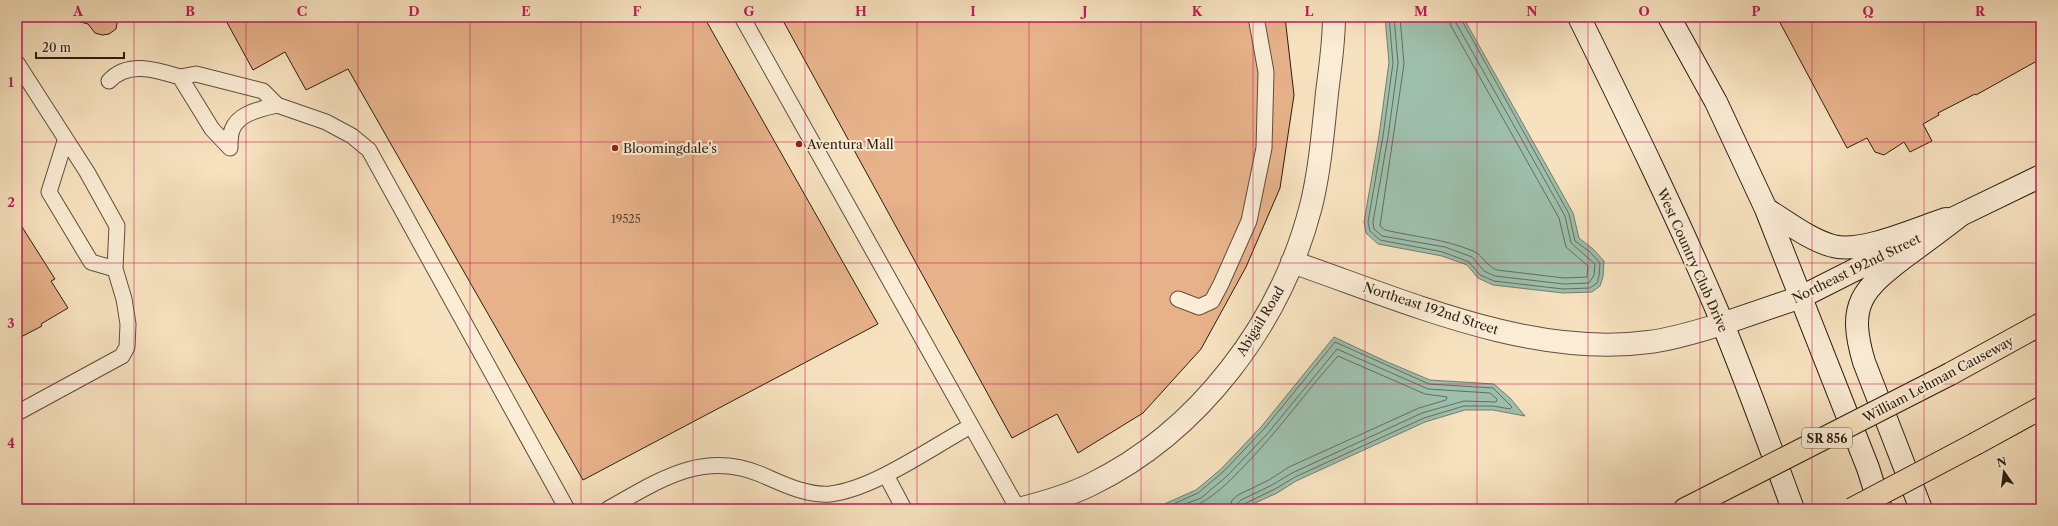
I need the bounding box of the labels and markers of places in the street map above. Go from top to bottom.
place label: Aventura Mall [806,136,894,152]
marker: Aventura Mall [794,139,804,149]
place label: Bloomingdale's [623,140,717,156]
marker: Bloomingdale's [610,143,620,153]

